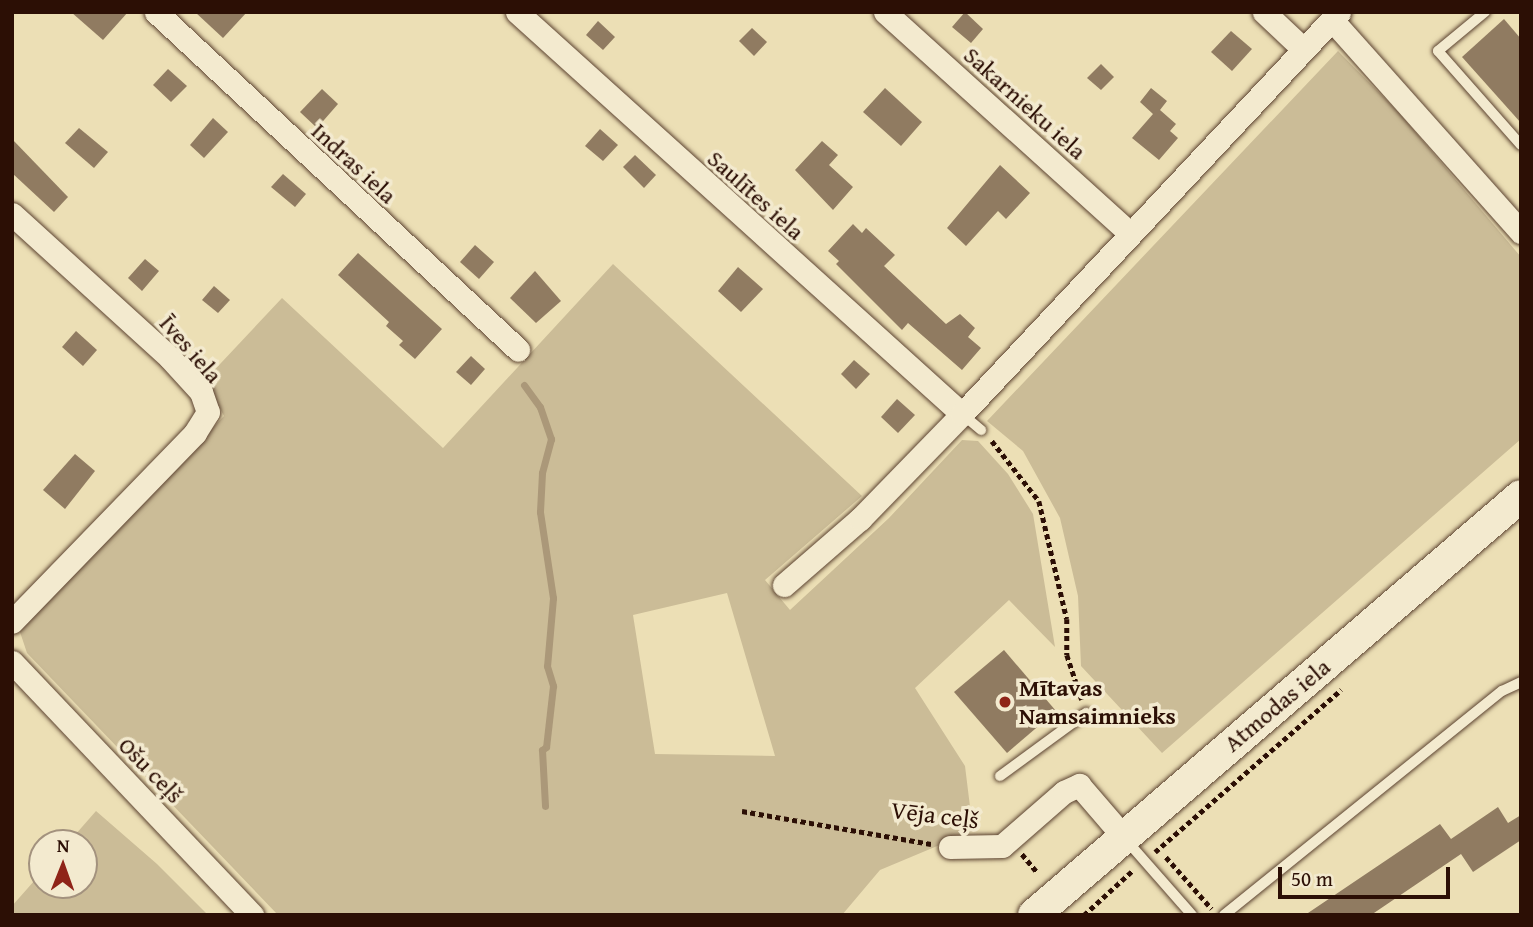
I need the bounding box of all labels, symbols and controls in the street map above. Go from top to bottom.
street label: Sakarnieku iela [958,41,1092,165]
street label: Indras iela [306,116,402,210]
street label: Saulītes iela [702,144,810,246]
street label: Īves iela [154,309,228,389]
street label: Atmodas iela [1218,652,1336,758]
place label: Mītavas Namsaimnieks [1019,674,1176,730]
marker: Mītavas Namsaimnieks [997,694,1013,710]
street label: Ošu ceļš [113,731,189,809]
street label: Vēja ceļš [889,795,981,835]
north arrow [28,829,98,899]
text: N [57,831,70,859]
scale bar [1281,853,1452,897]
text: 50 m [1291,863,1333,894]

